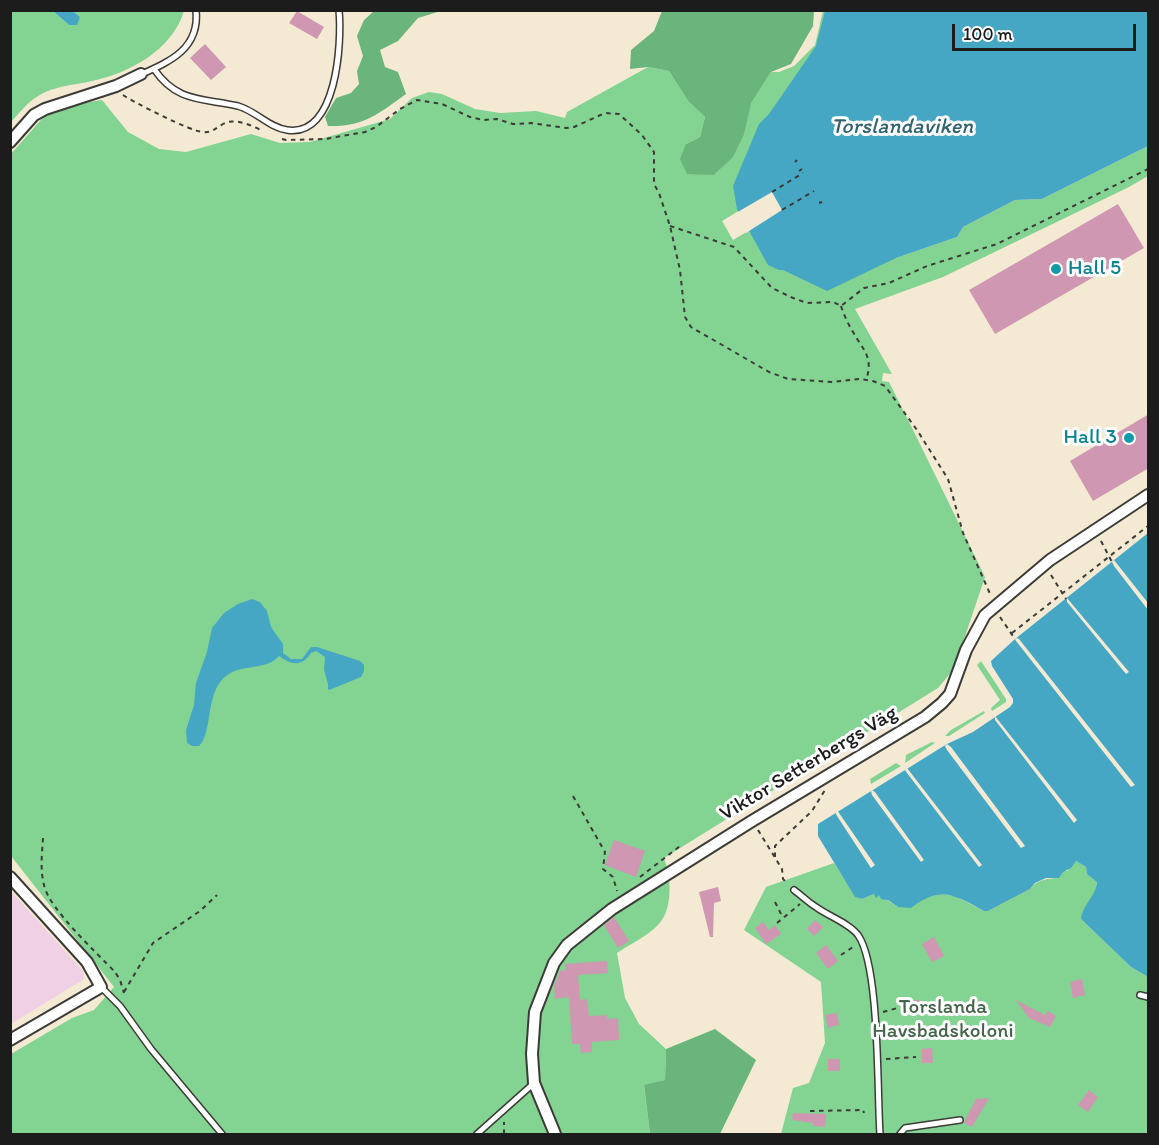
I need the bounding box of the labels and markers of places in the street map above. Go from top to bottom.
place label: Hall 5 [1068,256,1121,282]
marker: Hall 5 [1049,262,1063,276]
place label: Hall 3 [1063,425,1117,451]
marker: Hall 3 [1122,431,1136,445]

